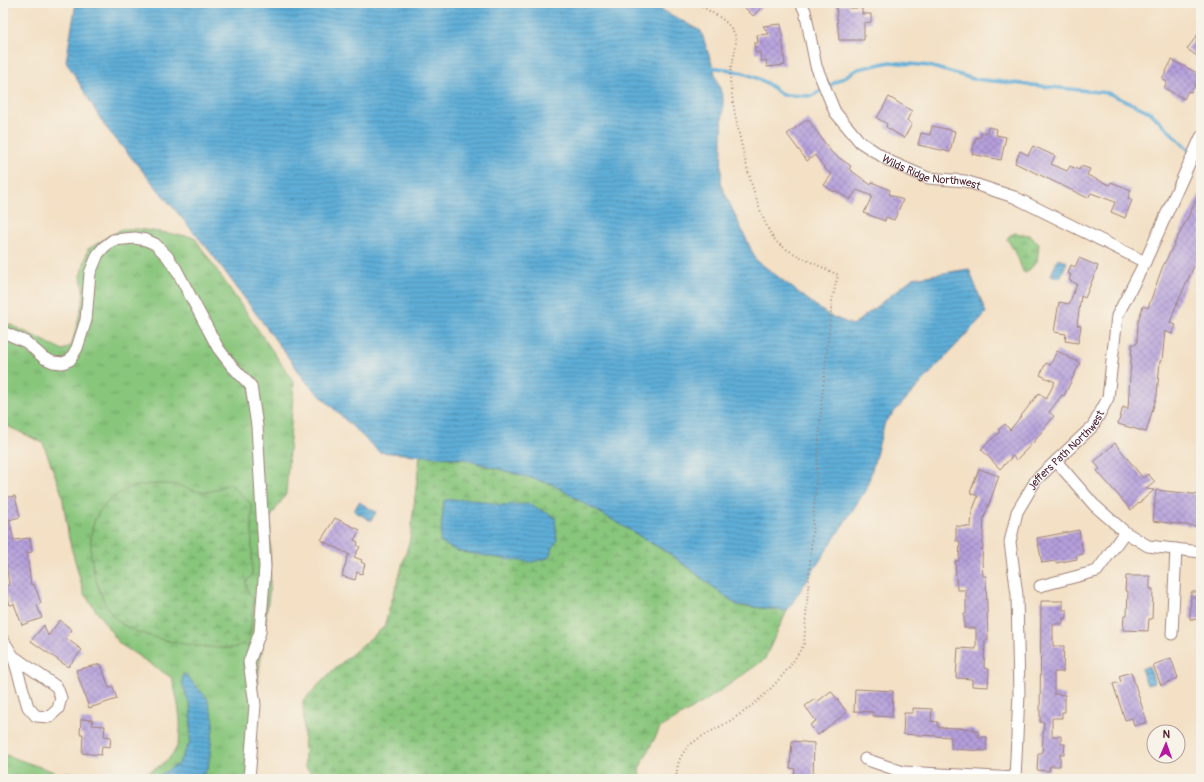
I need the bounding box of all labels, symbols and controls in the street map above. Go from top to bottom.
street label: Wilds Ridge Northwest [880,152,983,192]
street label: Jeffers Path Northwest [1025,407,1107,493]
north arrow [1146,724,1186,764]
text: N [1162,728,1171,741]

